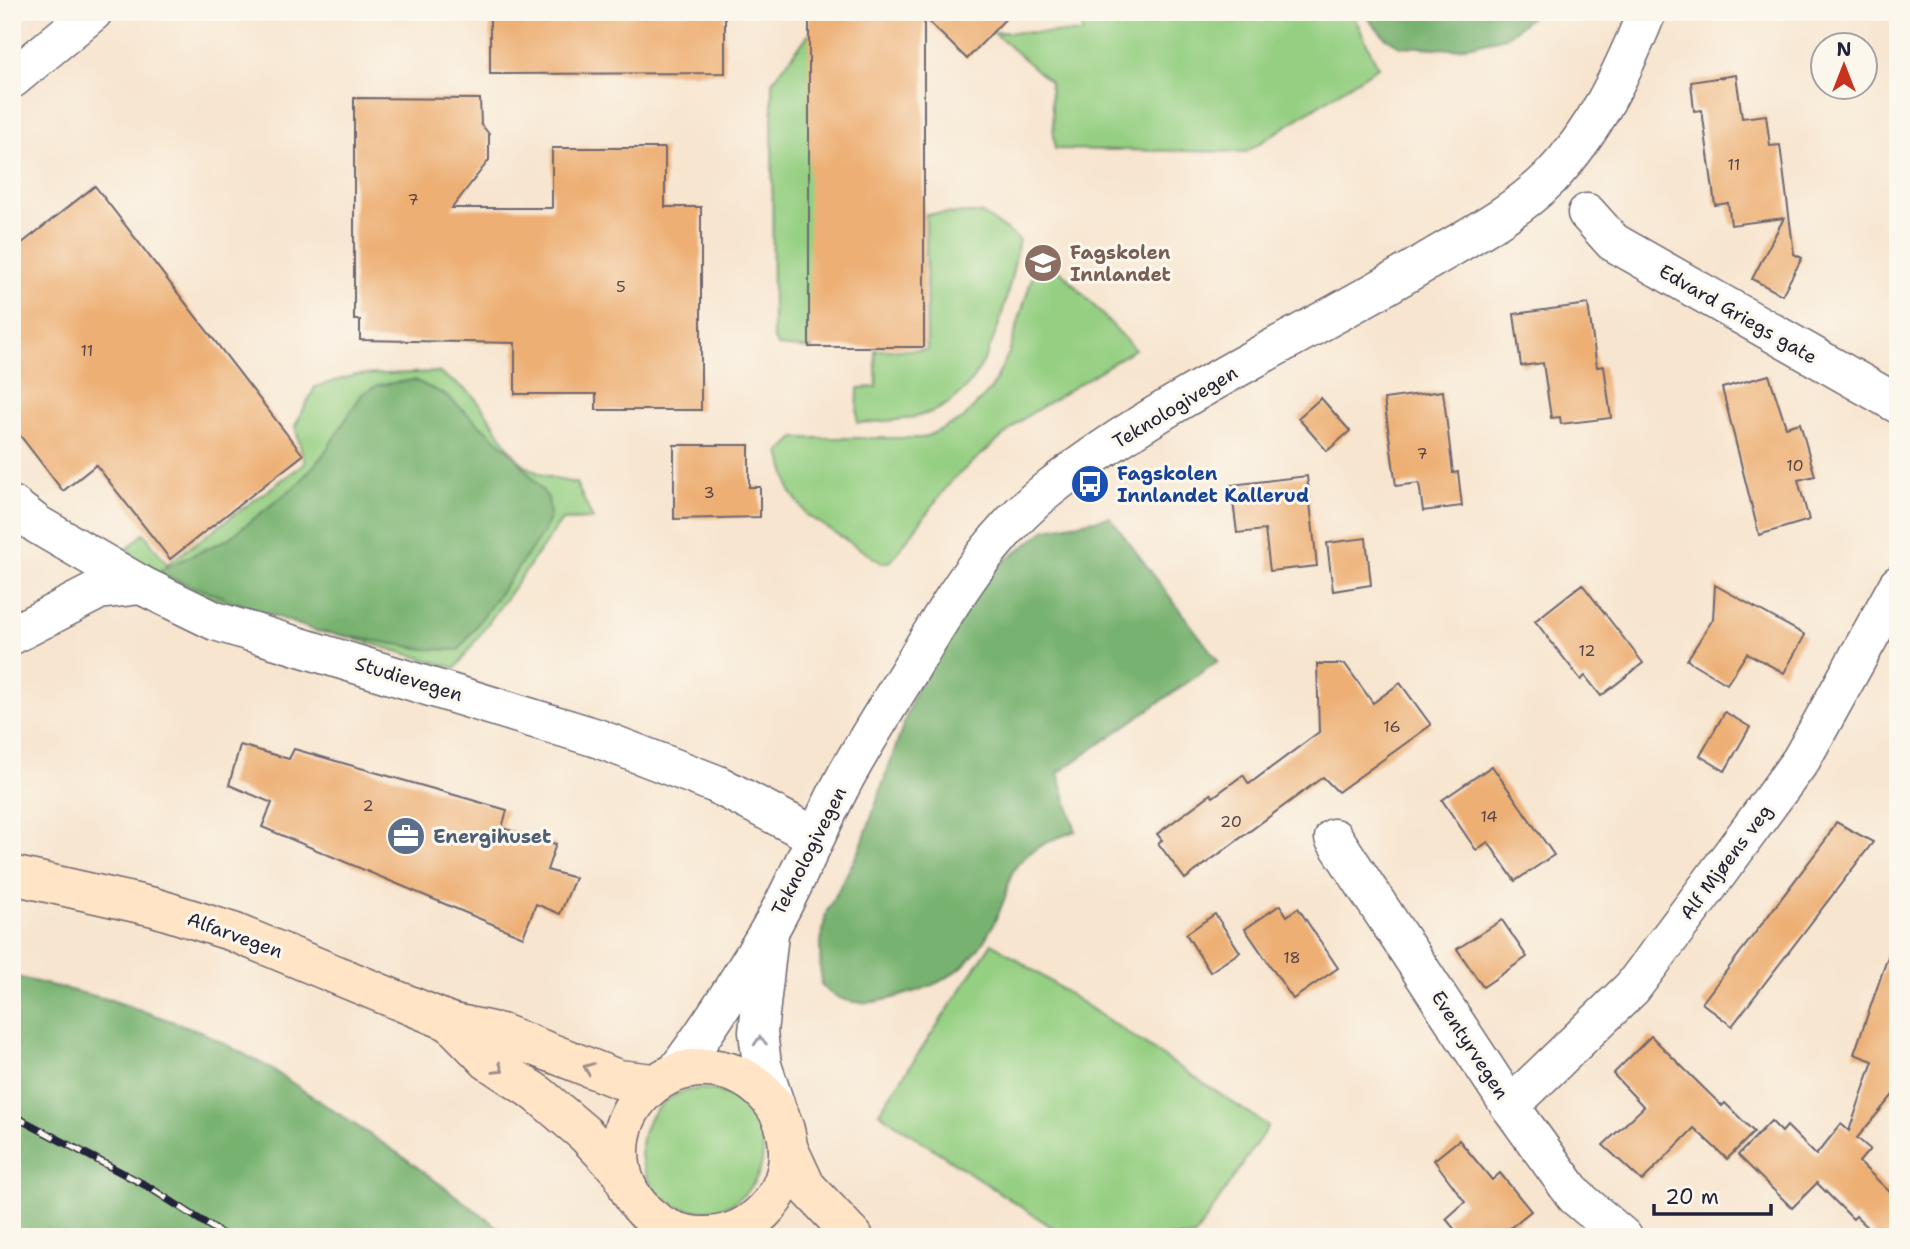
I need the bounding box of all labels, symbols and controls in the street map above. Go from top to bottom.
north arrow [1808,32,1878,102]
text: N [1836,37,1852,62]
house number: 11 [1728,154,1740,175]
house number: 7 [407,189,419,210]
place label: Fagskolen Innlandet [1070,240,1171,287]
school or university icon: Fagskolen Innlandet [1022,242,1064,284]
street label: Edvard Griegs gate [1654,259,1822,369]
house number: 5 [616,276,626,297]
house number: 11 [81,340,93,361]
street label: Teknologivegen [1108,360,1242,454]
house number: 7 [1416,443,1428,464]
house number: 10 [1786,455,1804,476]
place label: Fagskolen Innlandet Kallerud [1117,461,1309,508]
bus stop icon: Fagskolen Innlandet Kallerud [1069,463,1111,505]
house number: 3 [703,482,715,503]
house number: 12 [1578,640,1596,661]
street label: Studievegen [352,651,466,707]
house number: 16 [1383,716,1401,737]
street label: Teknologivegen [766,782,852,920]
house number: 2 [362,795,374,816]
street label: Alf Mjøens veg [1674,799,1778,925]
house number: 14 [1480,806,1498,827]
house number: 20 [1220,811,1242,832]
office icon: Energihuset [385,815,427,857]
place label: Energihuset [433,824,551,849]
street label: Alfarvegen [184,906,286,964]
house number: 18 [1283,947,1301,968]
street label: Eventyrvegen [1426,986,1514,1104]
one-way arrow [753,1035,768,1046]
one-way arrow [492,1061,505,1074]
one-way arrow [582,1063,594,1077]
scale bar [1654,1172,1772,1216]
text: 20 m [1665,1183,1719,1211]

